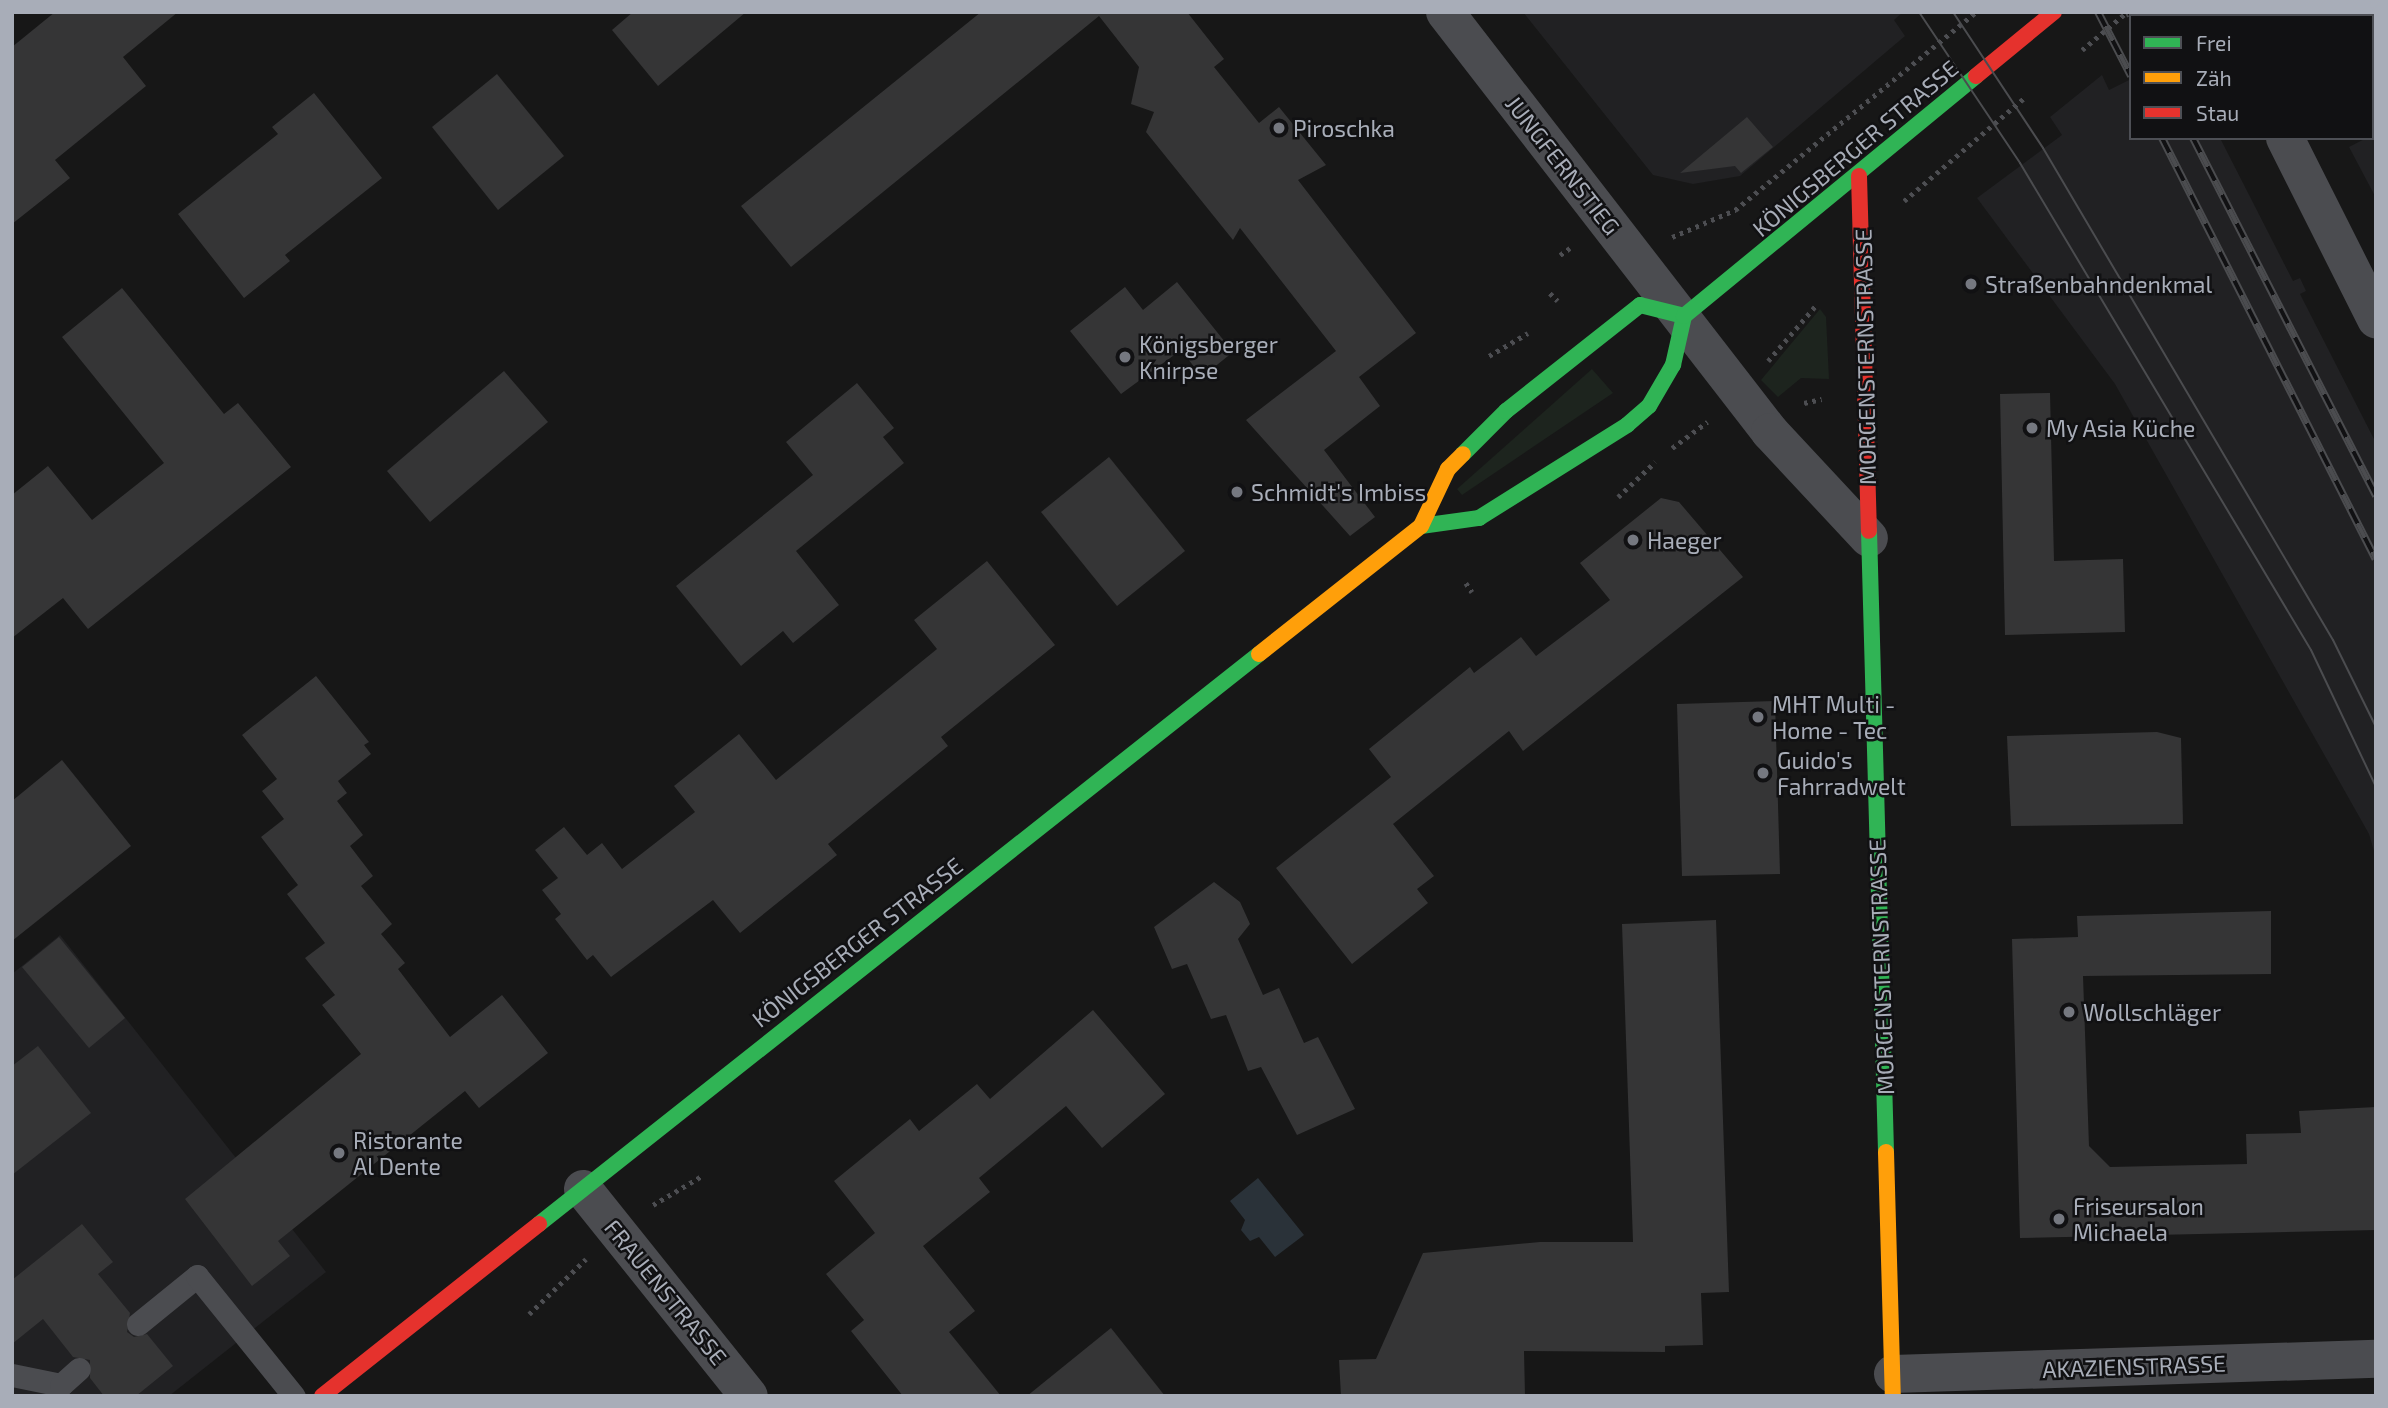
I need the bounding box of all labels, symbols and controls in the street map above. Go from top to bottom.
legend [2129,14,2374,140]
text: Frei [2196,30,2232,55]
street label: KÖNIGSBERGER STRASSE [1747,54,1963,242]
text: Zäh [2196,65,2232,90]
street label: JUNGFERNSTIEG [1500,90,1626,240]
text: Stau [2196,100,2239,125]
place label: Piroschka [1293,114,1395,142]
marker: Piroschka [1271,120,1287,136]
street label: MORGENSTERNSTRASSE [1849,229,1881,485]
place label: Straßenbahndenkmal [1985,270,2212,298]
marker: Straßenbahndenkmal [1963,276,1979,292]
place label: Königsberger Knirpse [1139,330,1278,384]
marker: Königsberger Knirpse [1117,349,1133,365]
place label: My Asia Küche [2046,414,2196,442]
marker: My Asia Küche [2024,420,2040,436]
place label: Schmidt's Imbiss [1251,478,1426,506]
marker: Schmidt's Imbiss [1229,484,1245,500]
place label: Haeger [1647,526,1722,554]
marker: Haeger [1625,532,1641,548]
place label: MHT Multi - Home - Tec [1772,690,1896,744]
marker: MHT Multi - Home - Tec [1750,709,1766,725]
place label: Guido's Fahrradwelt [1777,746,1906,800]
marker: Guido's Fahrradwelt [1755,765,1771,781]
street label: MORGENSTERNSTRASSE [1863,838,1899,1096]
street label: KÖNIGSBERGER STRASSE [746,851,968,1033]
place label: Wollschläger [2083,998,2221,1026]
marker: Wollschläger [2061,1004,2077,1020]
place label: Ristorante Al Dente [353,1126,463,1180]
marker: Ristorante Al Dente [331,1145,347,1161]
place label: Friseursalon Michaela [2073,1192,2204,1246]
marker: Friseursalon Michaela [2051,1211,2067,1227]
street label: FRAUENSTRASSE [599,1214,733,1370]
street label: AKAZIENSTRASSE [2042,1349,2226,1383]

